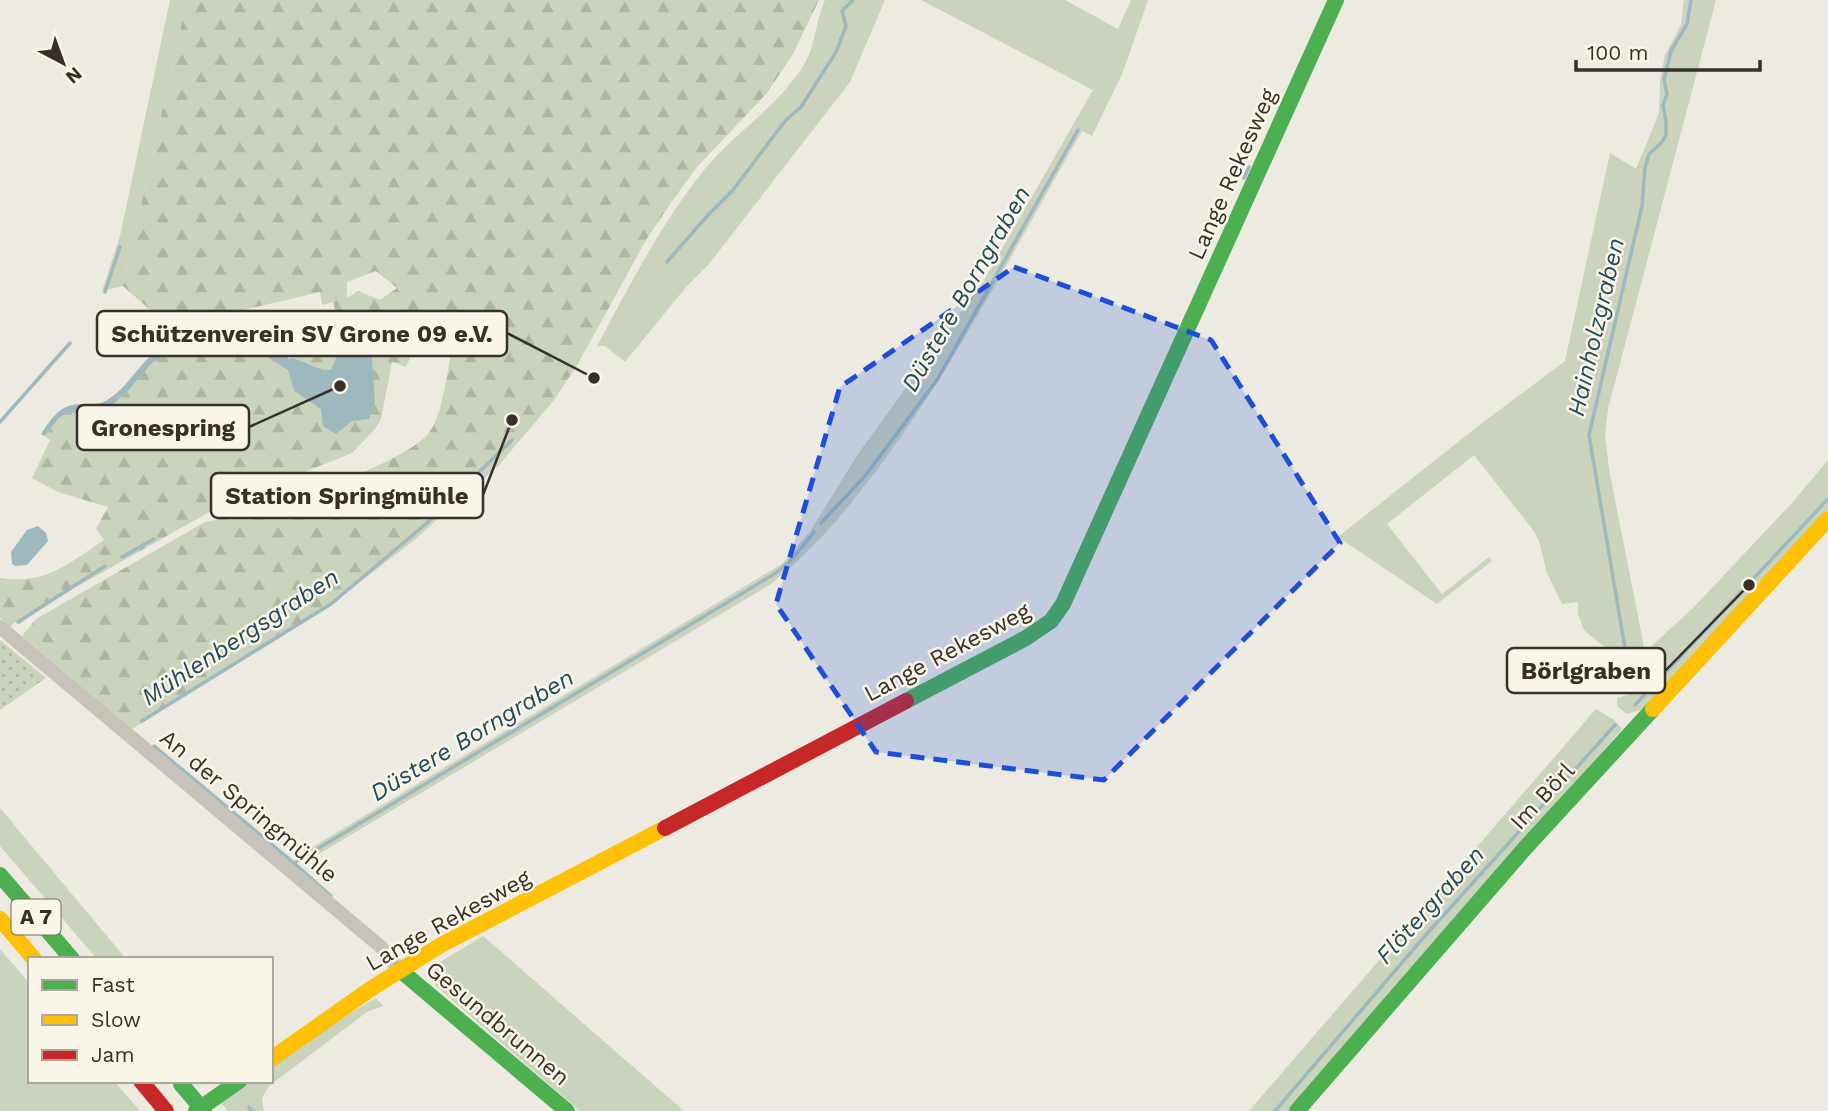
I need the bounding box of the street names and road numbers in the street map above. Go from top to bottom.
street label: Lange Rekesweg [1183,84,1283,264]
street label: Lange Rekesweg [860,597,1036,708]
street label: An der Springmühle [154,724,343,889]
street label: Im Börl [1505,757,1580,835]
street label: Lange Rekesweg [361,864,536,977]
road number: A 7 [12,900,60,934]
street label: Gesundbrunnen [420,956,575,1091]

